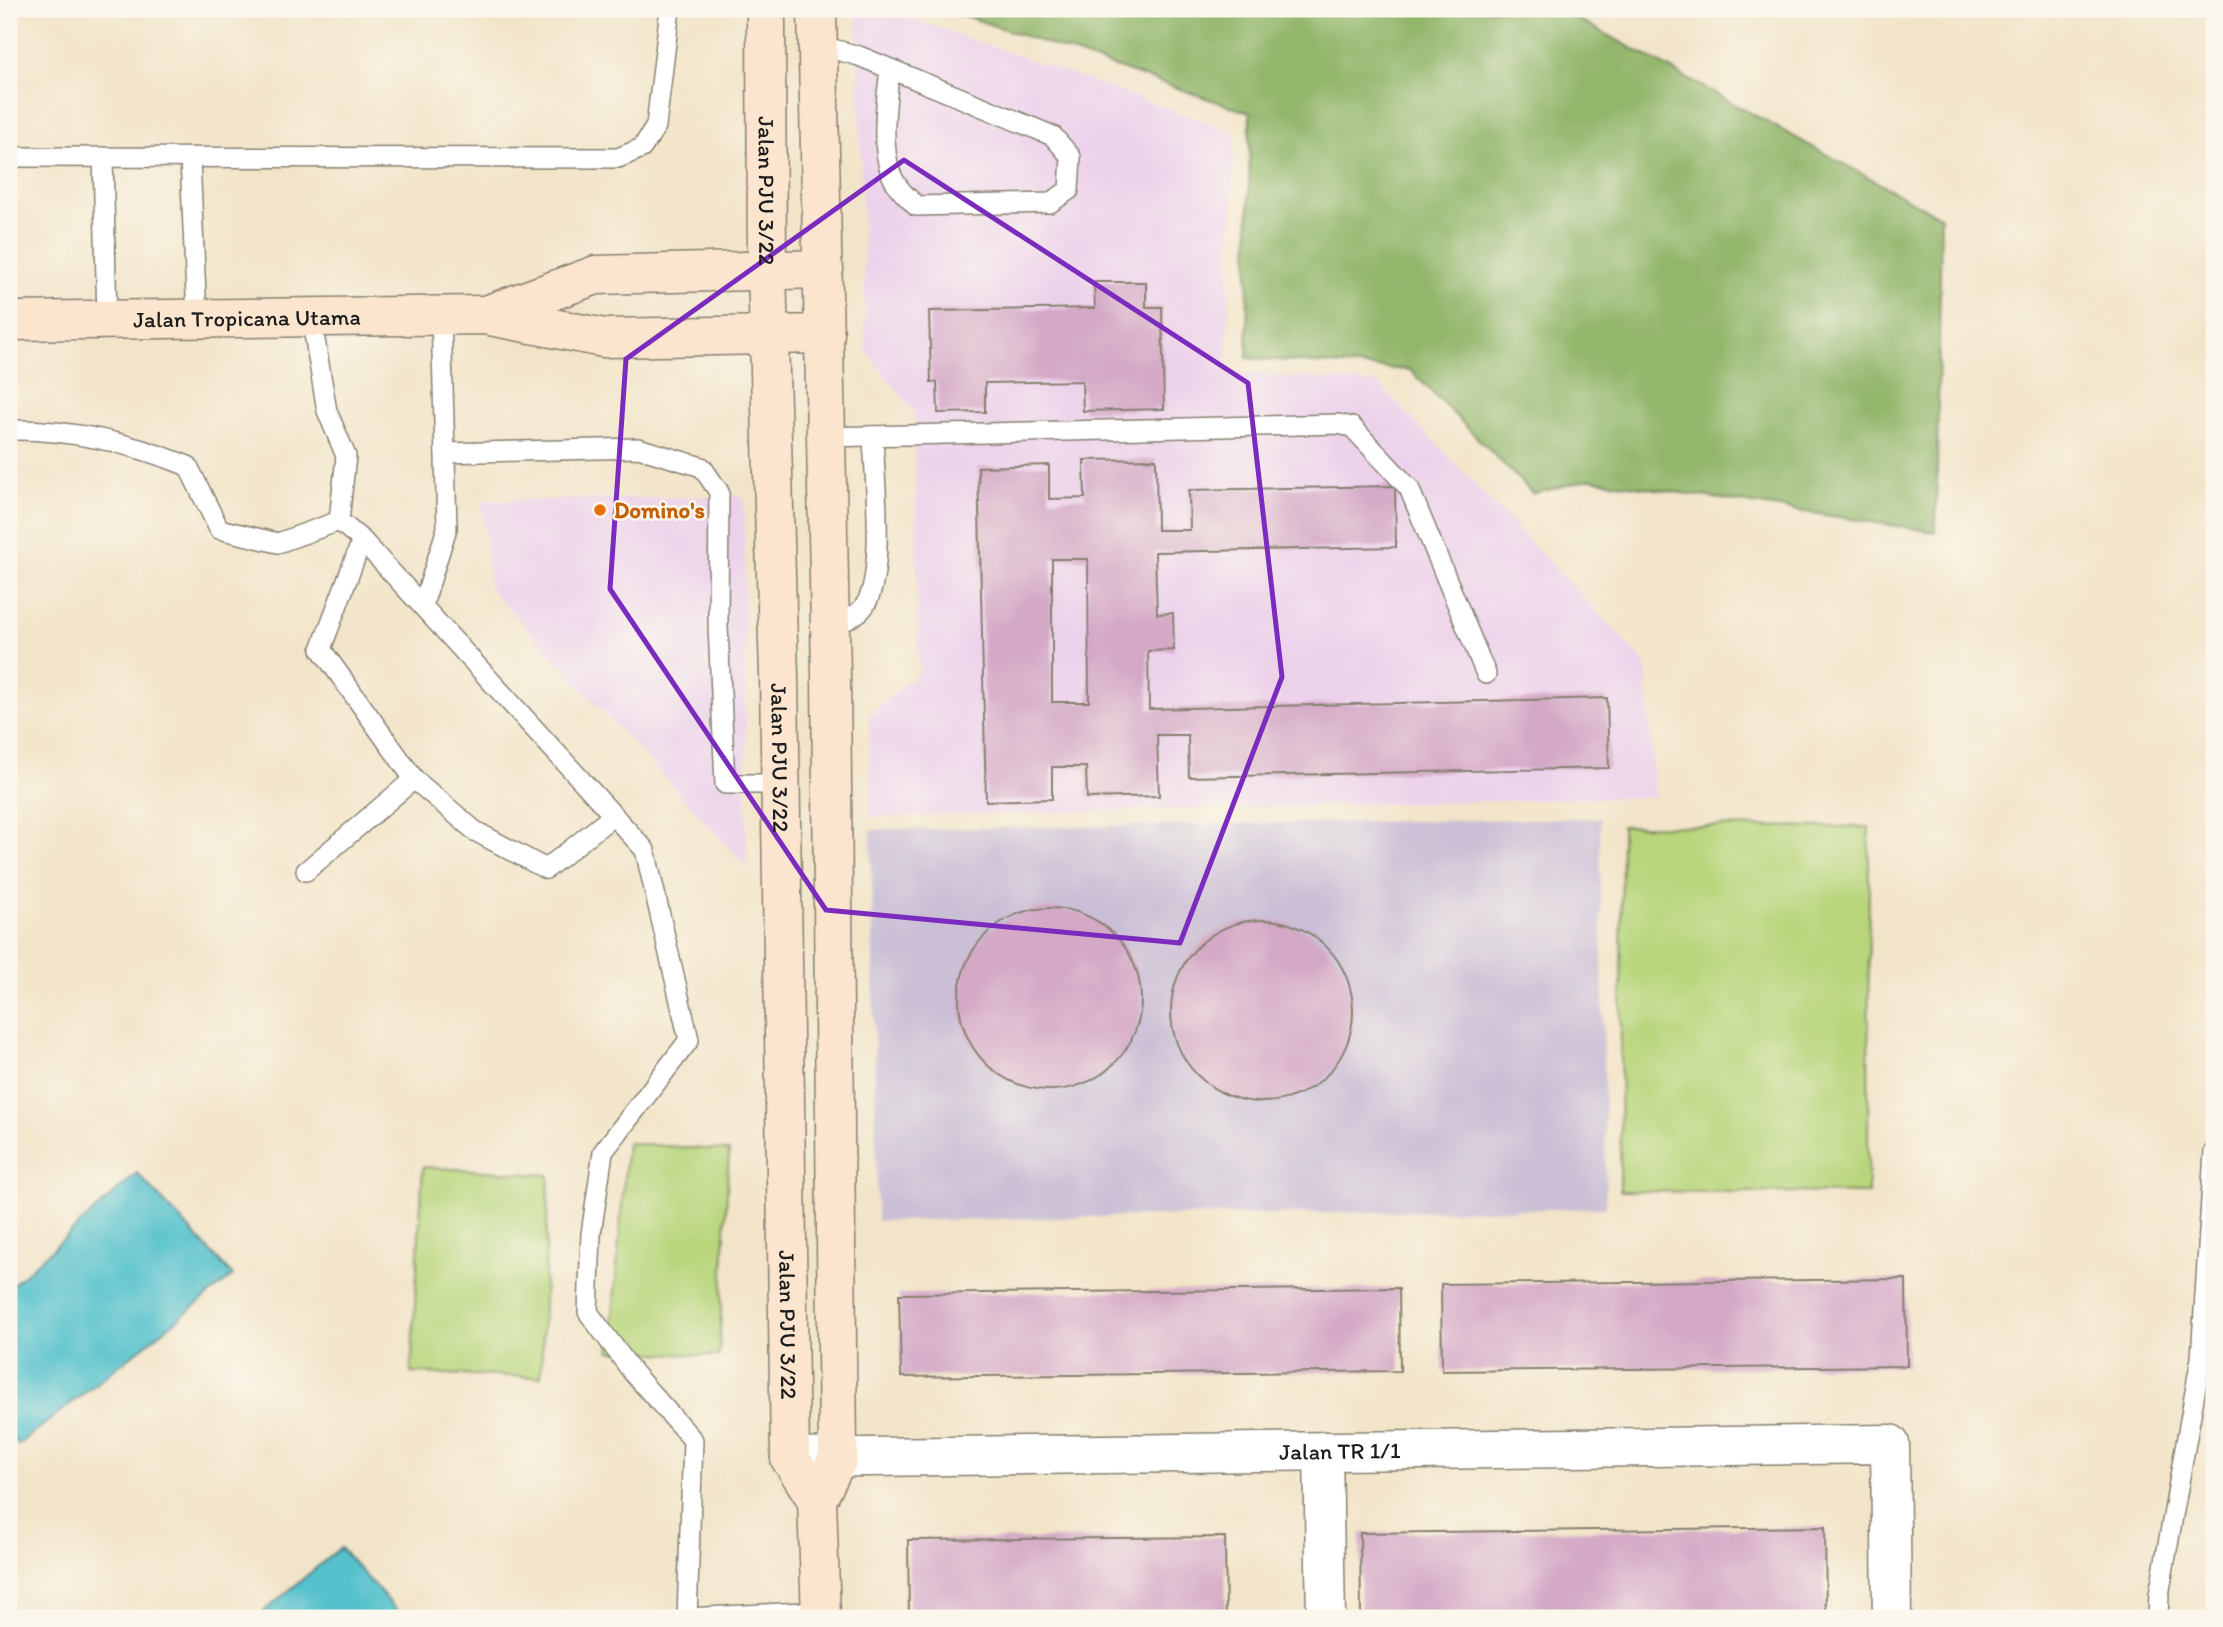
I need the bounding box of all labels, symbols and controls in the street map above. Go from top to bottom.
street label: Jalan PJU 3/22 [752,116,781,266]
street label: Jalan Tropicana Utama [133,303,361,333]
place label: Domino's [614,496,705,524]
marker: Domino's [592,502,608,518]
street label: Jalan PJU 3/22 [765,683,795,833]
street label: Jalan PJU 3/22 [773,1250,803,1400]
street label: Jalan TR 1/1 [1279,1436,1401,1466]

